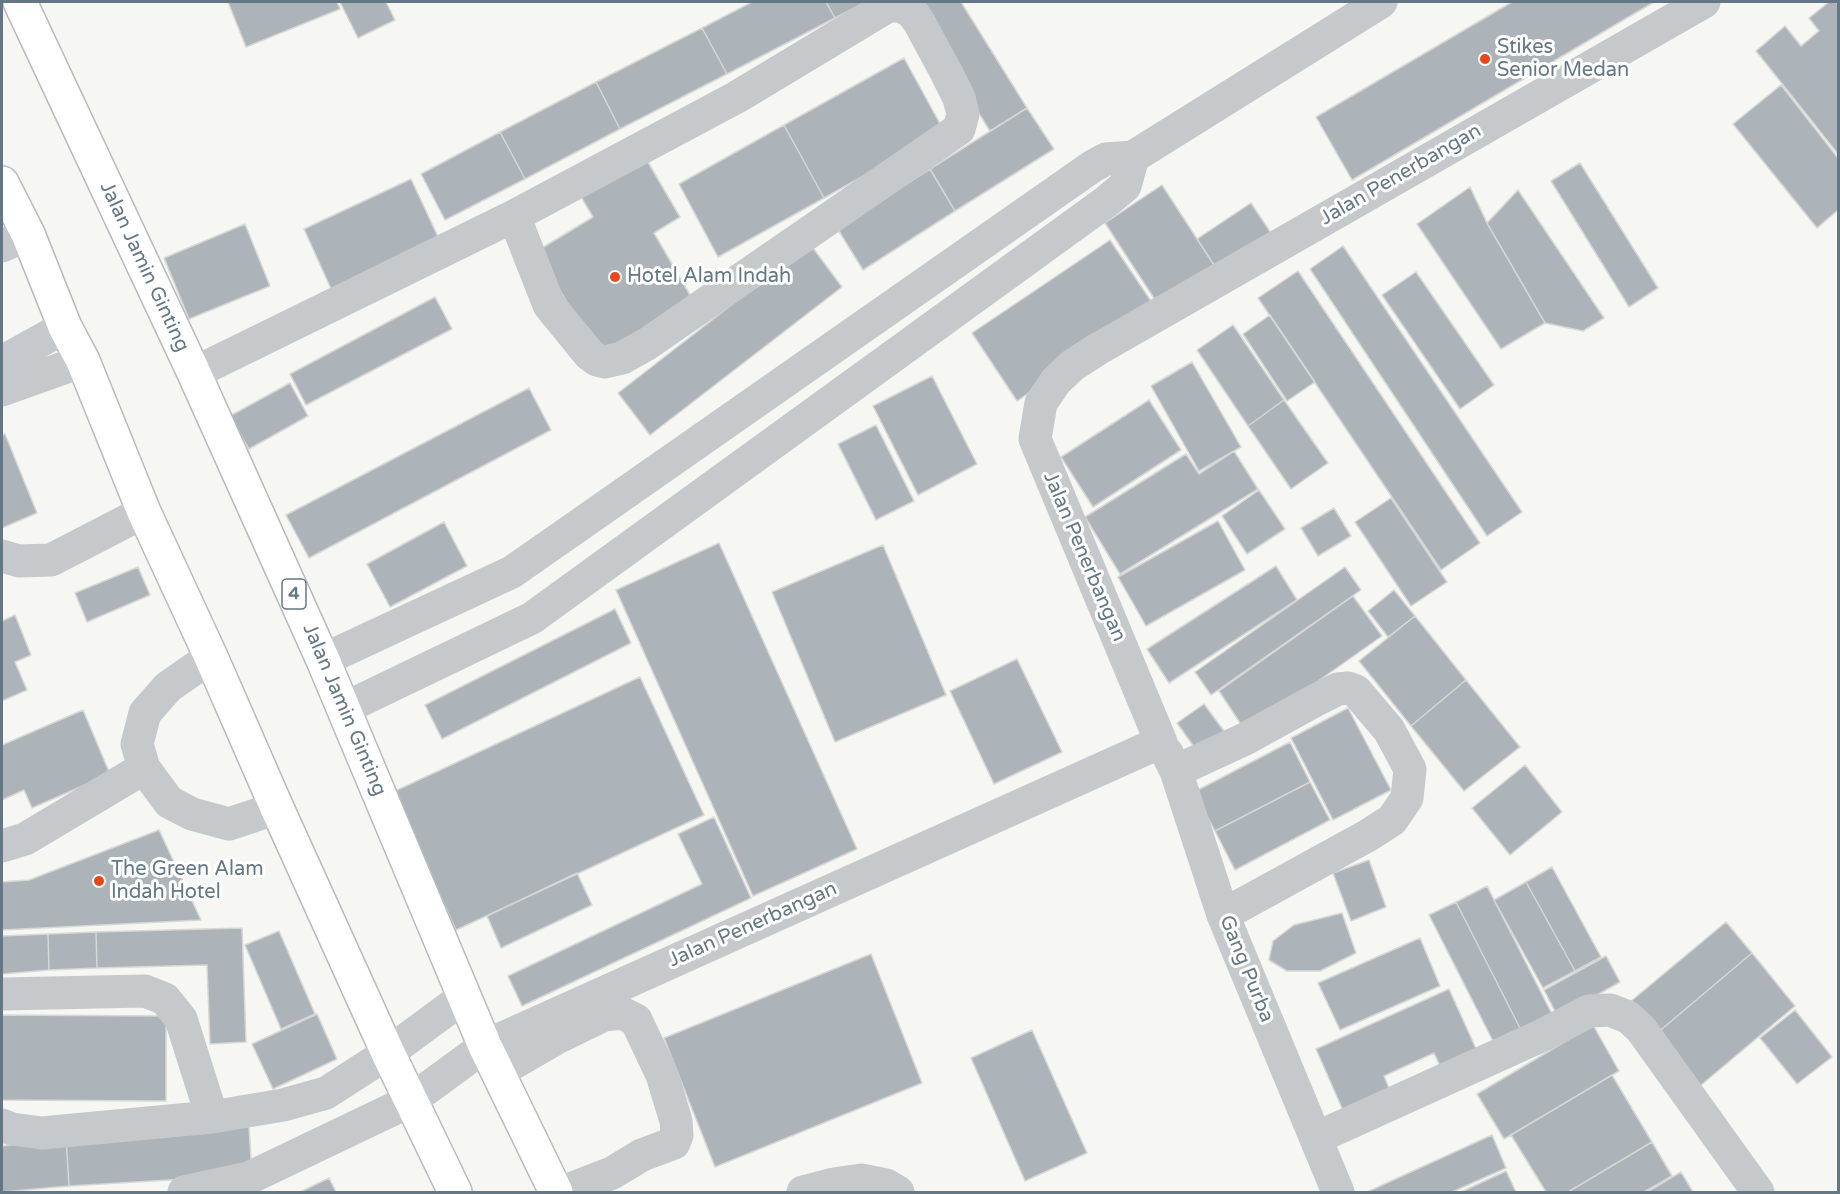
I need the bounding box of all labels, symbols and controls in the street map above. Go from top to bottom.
place label: Stikes Senior Medan [1497,36,1629,83]
marker: Stikes Senior Medan [1478,52,1492,66]
street label: Jalan Penerbangan [1316,119,1486,231]
street label: Jalan Jamin Ginting [94,178,194,356]
place label: Hotel Alam Indah [627,265,791,289]
marker: Hotel Alam Indah [608,270,622,284]
street label: Jalan Penerbangan [1037,469,1131,645]
road number: 4 [282,579,306,609]
street label: Jalan Jamin Ginting [297,620,391,800]
place label: The Green Alam Indah Hotel [111,858,264,905]
marker: The Green Alam Indah Hotel [92,874,106,888]
street label: Jalan Penerbangan [665,877,841,973]
street label: Gang Purba [1214,912,1278,1026]

